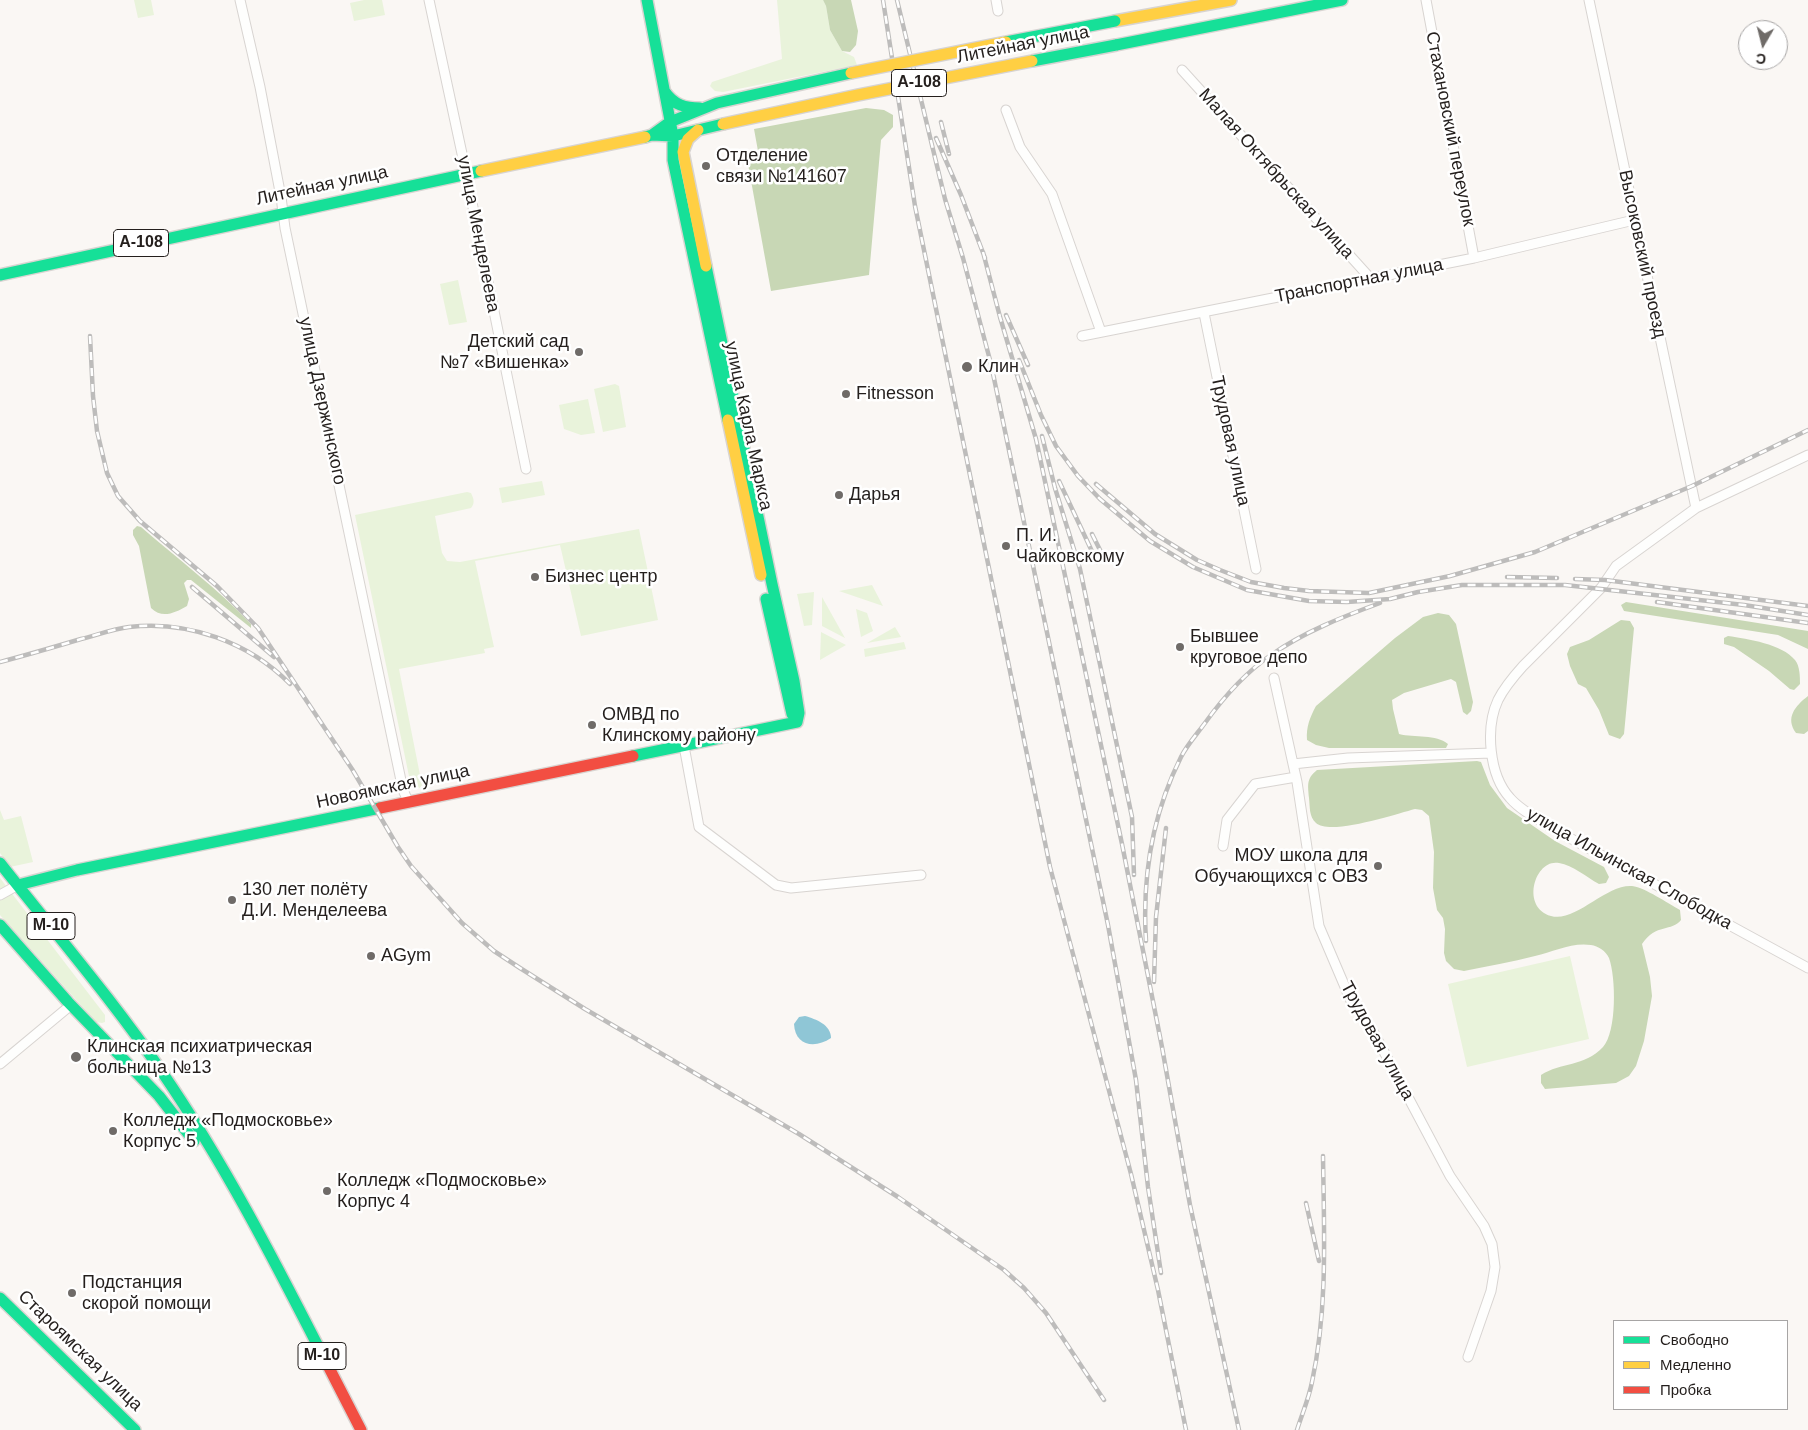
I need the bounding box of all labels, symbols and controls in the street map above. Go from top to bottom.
north arrow [1738,20,1788,70]
street label: Литейная улица [955,22,1091,68]
street label: Стахановский переулок [1421,30,1479,228]
text: С [1755,50,1767,67]
road number: А-108 [892,70,946,96]
street label: Малая Октябрьская улица [1194,84,1358,264]
place label: Отделение связи №141607 [716,145,847,188]
street label: улица Менделеева [452,154,504,314]
marker: Отделение связи №141607 [700,160,712,172]
street label: Литейная улица [254,161,390,211]
street label: Высоковский проезд [1614,168,1670,340]
road number: А-108 [114,230,168,256]
street label: Транспортная улица [1273,254,1445,308]
street label: улица Дзержинского [294,315,350,487]
place label: Детский сад №7 «Вишенка» [440,331,569,374]
street label: улица Карла Маркса [720,340,776,512]
marker: Детский сад №7 «Вишенка» [573,346,585,358]
place label: Клин [978,356,1019,378]
marker: Клин [960,360,974,374]
street label: Трудовая улица [1206,374,1254,508]
place label: Fitnesson [856,383,934,405]
marker: Fitnesson [840,388,852,400]
place label: Дарья [849,484,900,506]
marker: Дарья [833,489,845,501]
place label: П. И. Чайковскому [1016,525,1124,568]
marker: П. И. Чайковскому [1000,540,1012,552]
place label: Бизнес центр [545,566,657,588]
marker: Бизнес центр [529,571,541,583]
place label: Бывшее круговое депо [1190,626,1308,669]
marker: Бывшее круговое депо [1174,641,1186,653]
place label: ОМВД по Клинскому району [602,704,756,746]
marker: ОМВД по Клинскому району [586,719,598,731]
street label: Новоямская улица [314,760,472,814]
street label: улица Ильинская Слободка [1522,803,1736,935]
place label: МОУ школа для Обучающихся с ОВЗ [1195,845,1368,888]
marker: МОУ школа для Обучающихся с ОВЗ [1372,860,1384,872]
place label: 130 лет полёту Д.И. Менделеева [242,879,387,922]
marker: 130 лет полёту Д.И. Менделеева [226,894,238,906]
road number: М-10 [27,912,75,939]
place label: AGym [381,945,431,967]
marker: AGym [365,950,377,962]
street label: Трудовая улица [1335,978,1419,1104]
place label: Клинская психиатрическая больница №13 [87,1036,312,1078]
marker: Клинская психиатрическая больница №13 [69,1050,83,1064]
place label: Колледж «Подмосковье» Корпус 5 [123,1110,333,1152]
marker: Колледж «Подмосковье» Корпус 5 [107,1125,119,1137]
place label: Колледж «Подмосковье» Корпус 4 [337,1170,547,1212]
marker: Колледж «Подмосковье» Корпус 4 [321,1185,333,1197]
place label: Подстанция скорой помощи [82,1272,211,1315]
street label: Староямская улица [13,1286,147,1416]
marker: Подстанция скорой помощи [66,1287,78,1299]
legend [1613,1320,1788,1410]
text: Свободно [1660,1331,1729,1348]
road number: М-10 [298,1342,346,1370]
text: Медленно [1660,1356,1731,1373]
text: Пробка [1660,1381,1711,1398]

